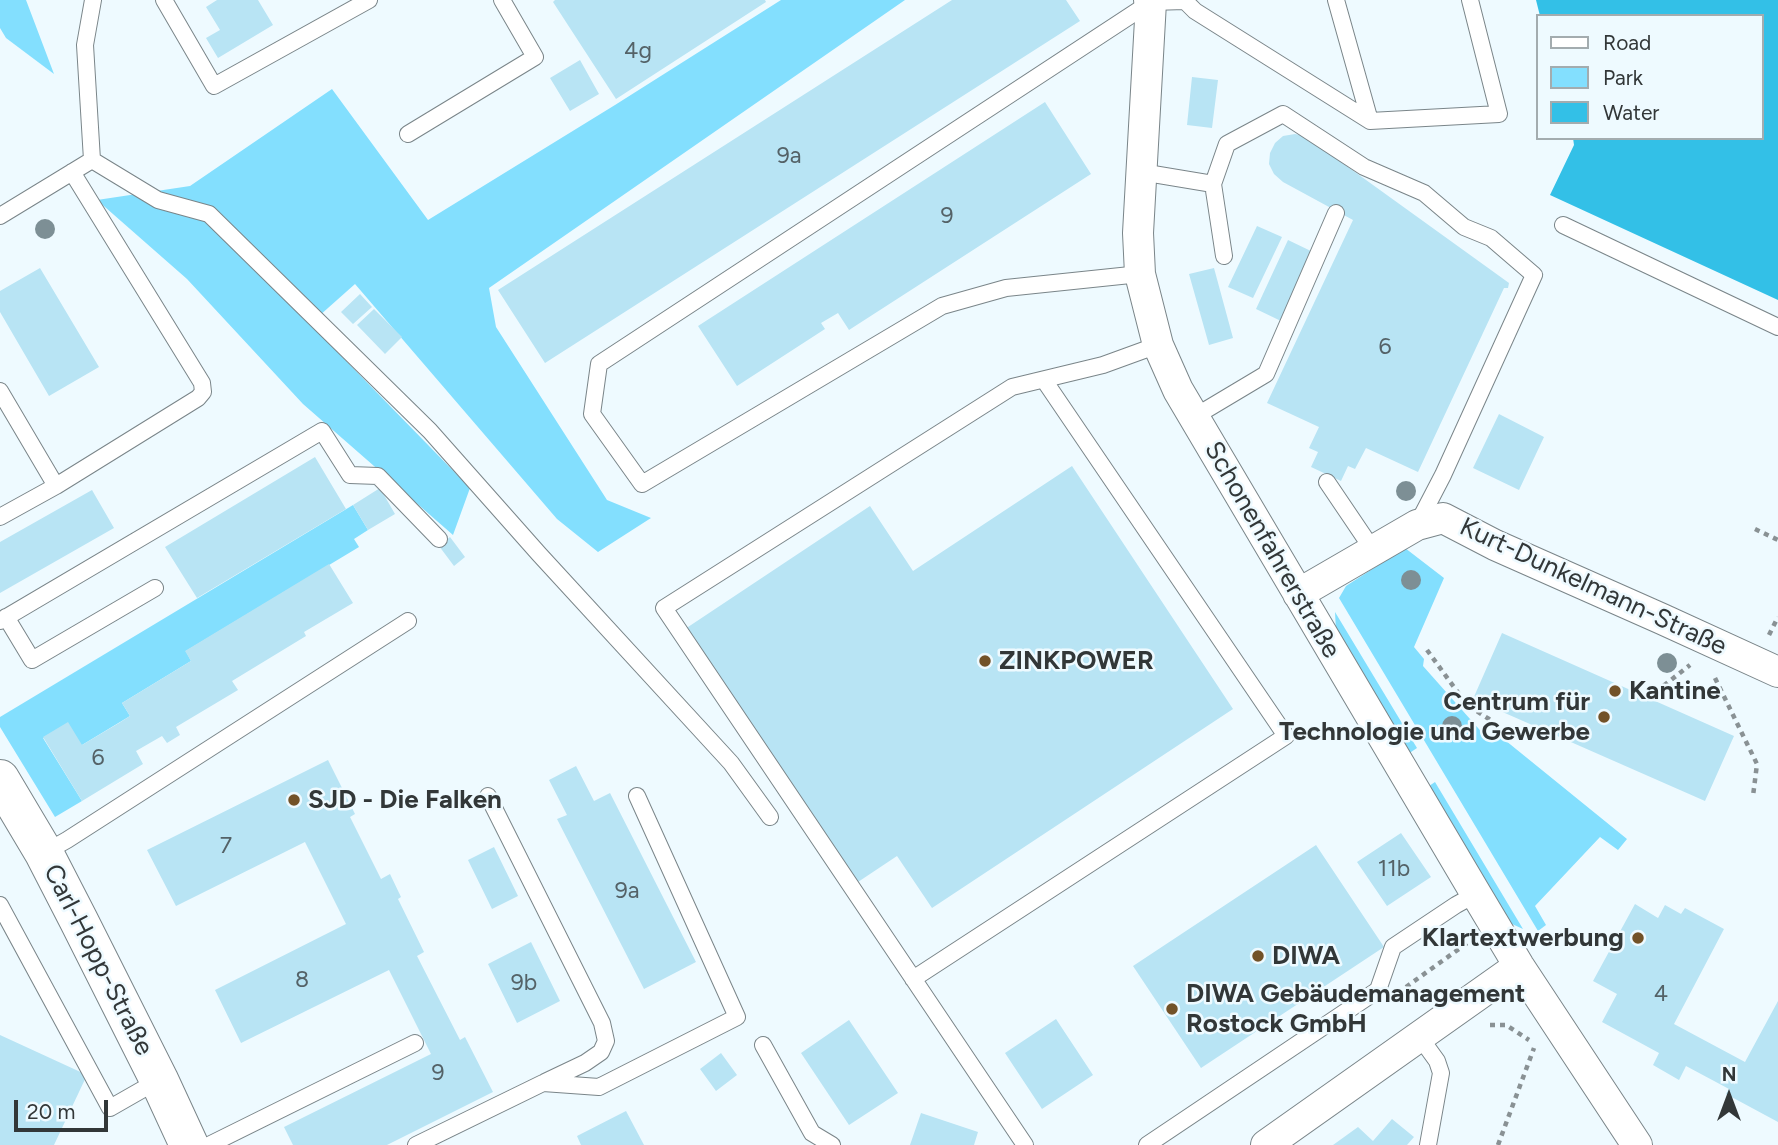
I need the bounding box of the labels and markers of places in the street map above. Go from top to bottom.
place label: ZINKPOWER [999,645,1154,677]
marker: ZINKPOWER [977,653,993,669]
place label: Kantine [1629,675,1721,707]
marker: Kantine [1607,683,1623,699]
place label: Centrum für Technologie und Gewerbe [1279,686,1590,748]
marker: Centrum für Technologie und Gewerbe [1596,709,1612,725]
place label: SJD - Die Falken [308,784,502,816]
marker: SJD - Die Falken [286,792,302,808]
place label: Klartextwerbung [1422,922,1624,954]
marker: Klartextwerbung [1630,930,1646,946]
place label: DIWA [1272,940,1340,972]
marker: DIWA [1250,948,1266,964]
place label: DIWA Gebäudemanagement Rostock GmbH [1186,978,1525,1040]
marker: DIWA Gebäudemanagement Rostock GmbH [1164,1001,1180,1017]

